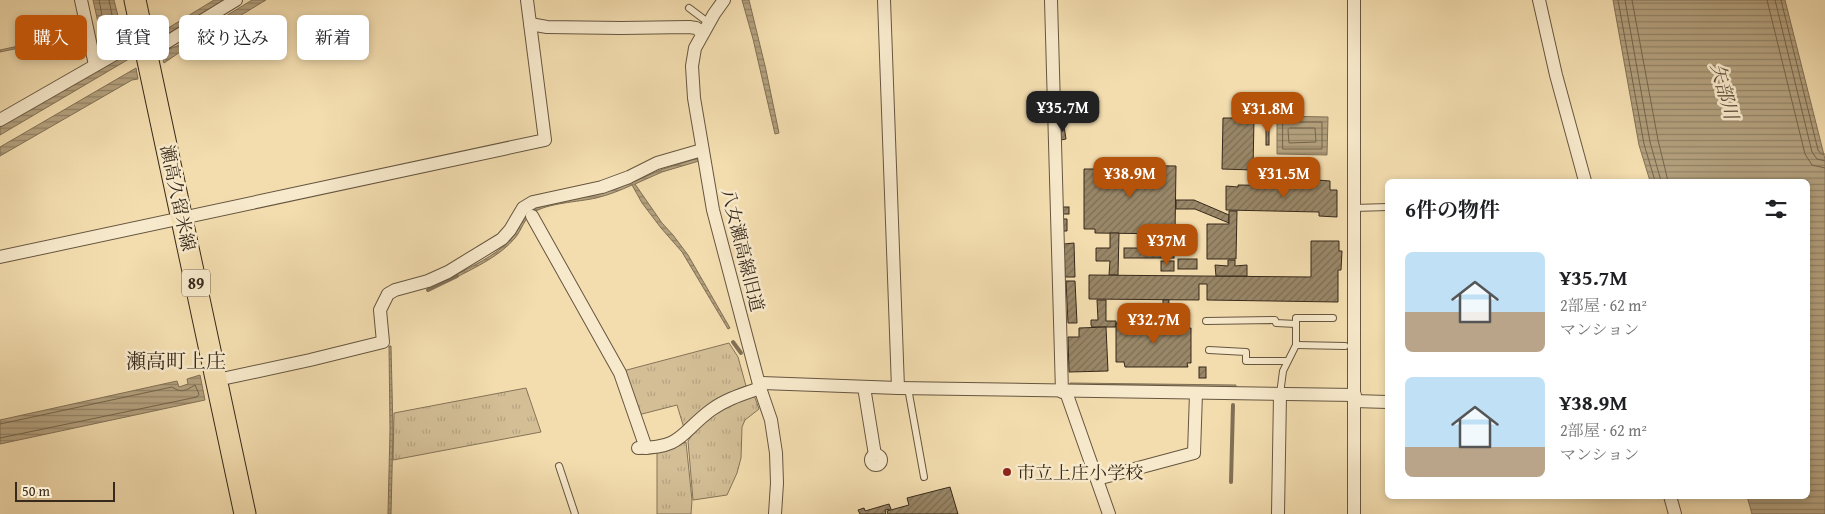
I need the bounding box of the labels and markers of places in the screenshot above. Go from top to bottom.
pin: ¥35.7M [1022,90,1104,133]
pin: ¥31.8M [1227,92,1309,134]
pin: ¥38.9M [1089,156,1171,199]
pin: ¥31.5M [1243,156,1325,199]
pin: ¥37M [1137,224,1197,266]
pin: ¥32.7M [1113,302,1195,345]
place label: 市立上庄小学校 [1017,459,1143,486]
marker: 市立上庄小学校 [1001,466,1013,478]

